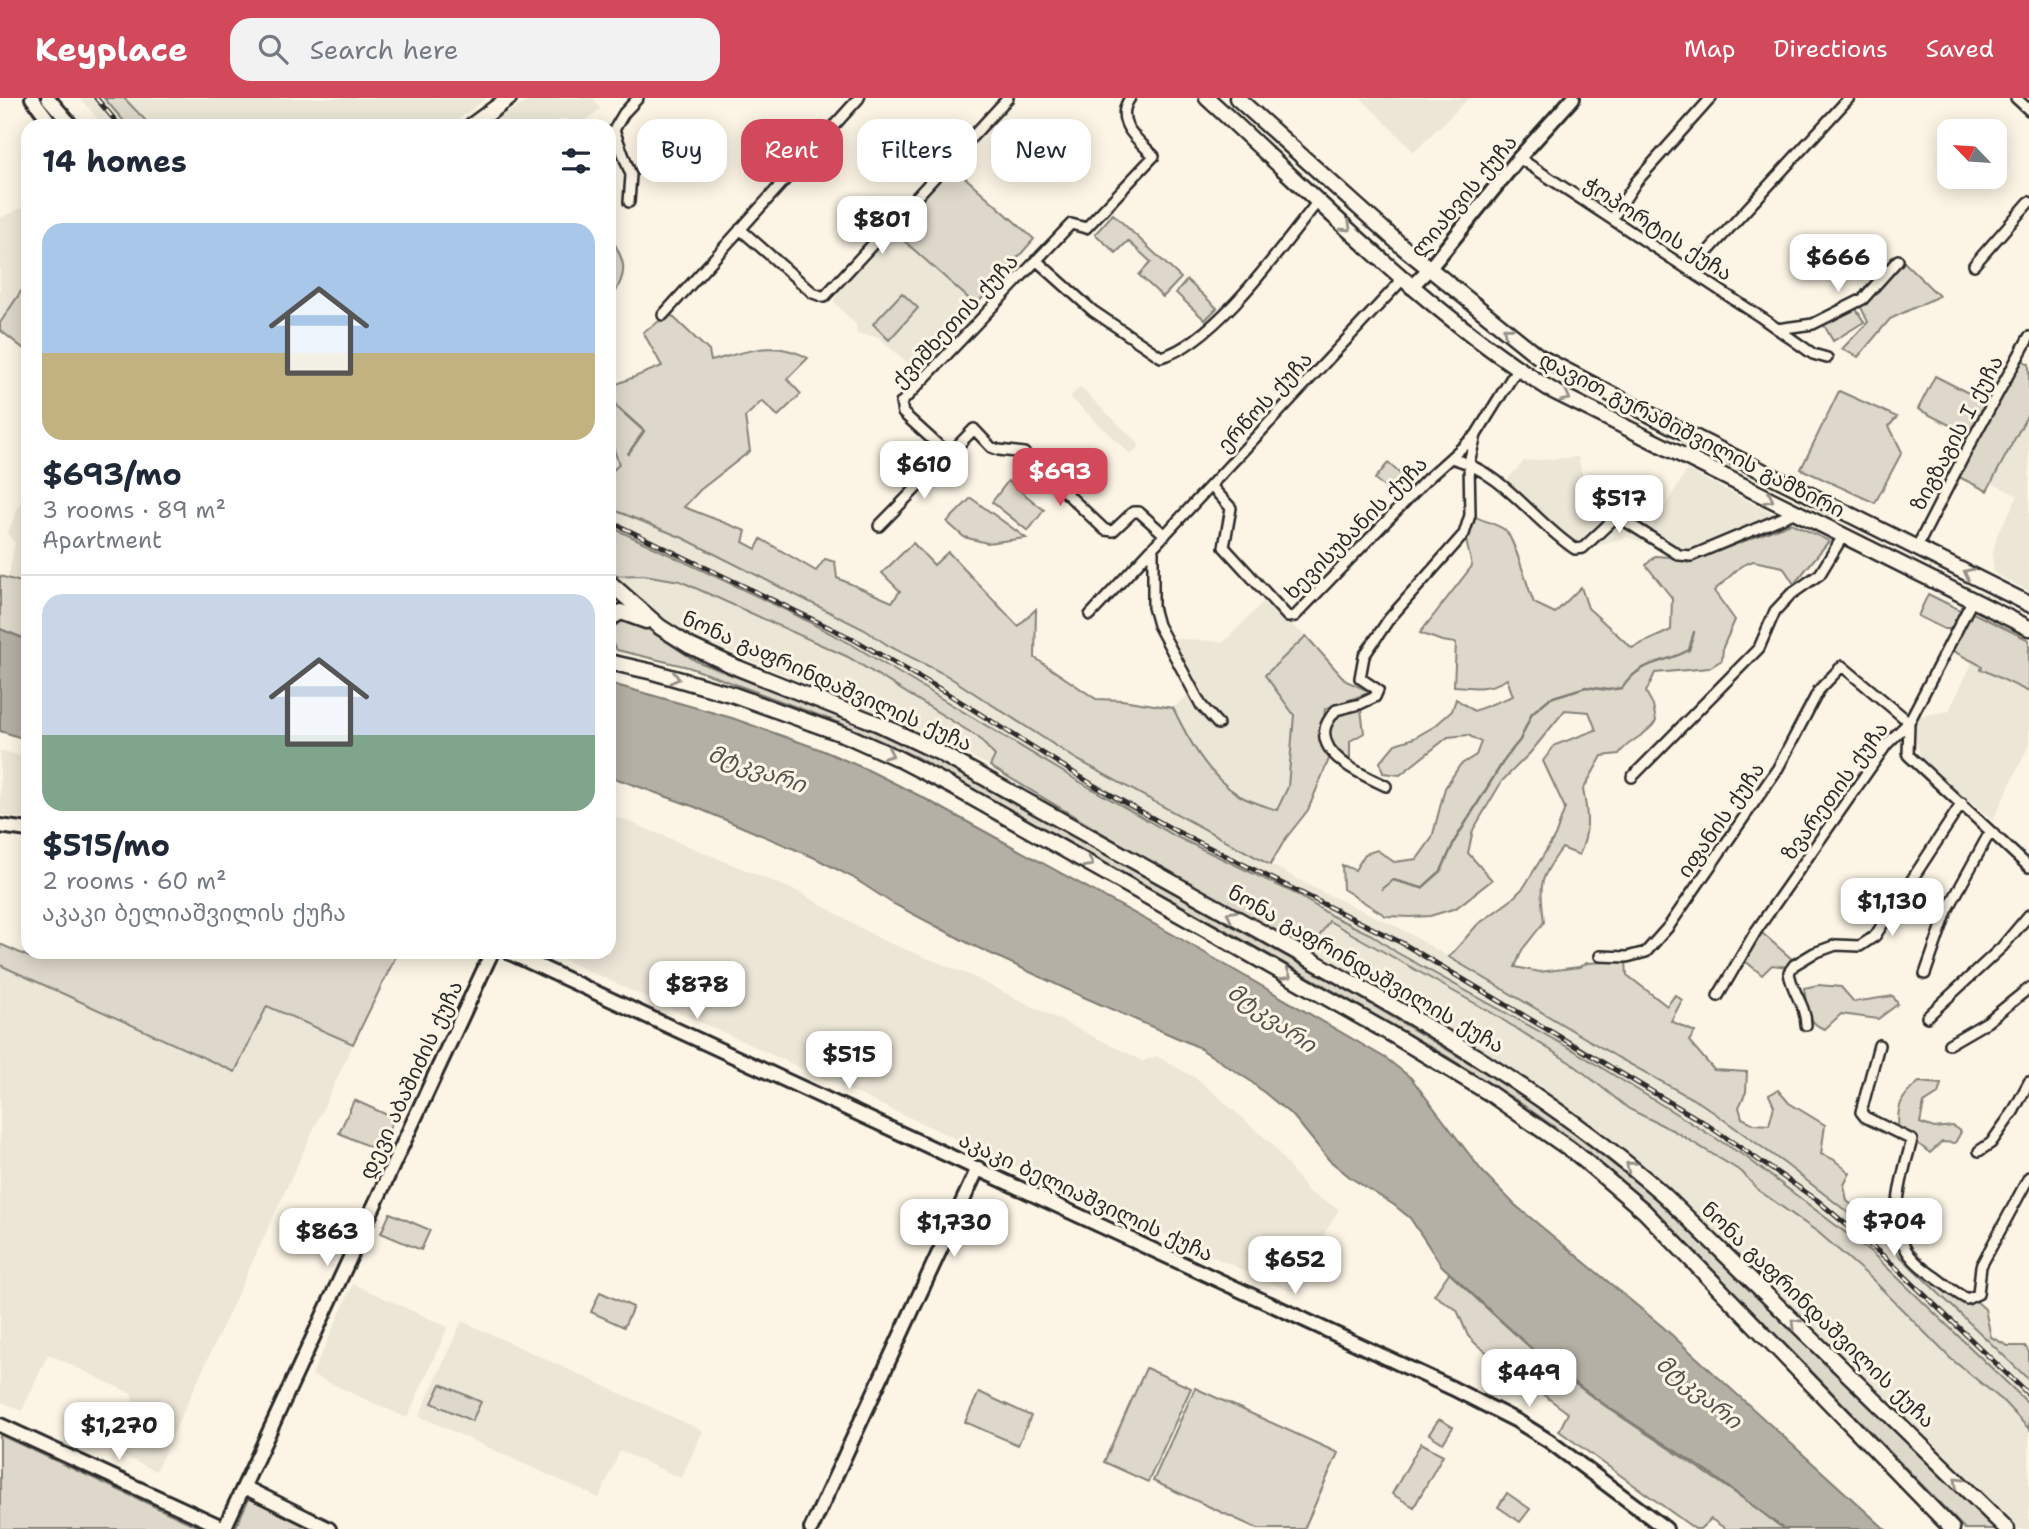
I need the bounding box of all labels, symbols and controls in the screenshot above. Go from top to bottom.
search box [230,18,720,81]
text: Keyplace [35,27,188,72]
icon: search [254,30,292,68]
text: Search here [310,32,458,67]
text: Map [1684,33,1735,65]
text: Directions [1773,33,1888,65]
text: Saved [1926,33,1994,65]
chip: Buy [637,119,727,182]
chip: Rent [741,119,843,182]
chip: Filters [857,119,977,182]
chip: New [991,119,1091,182]
north arrow [1937,119,2007,189]
map controls [1937,119,2007,189]
street label: ლიახვის ქუჩა [1404,129,1524,263]
text: 14 homes [42,141,187,182]
icon: filters [557,142,595,180]
street label: ჭოპორტის ქუჩა [1578,171,1738,287]
pin: $801 [841,197,923,256]
text: $801 [853,204,911,234]
one-way arrow [1339,219,1352,231]
pin: $666 [1797,234,1879,294]
text: $666 [1806,242,1870,272]
street label: ქვიშხეთის ქუჩა [886,248,1024,394]
icon: home [256,268,382,394]
one-way arrow [1503,327,1516,339]
street label: ერწოს ქუჩა [1211,346,1319,458]
street label: დავით გურამიშვილის გამზირი [1535,346,1849,524]
street label: ზიგზაგის I ქუჩა [1904,350,2010,516]
one-way arrow [1559,389,1571,403]
pin: $610 [883,442,965,501]
pin: $693 [1019,448,1101,508]
text: $610 [896,449,952,479]
street label: ხევისუბანის ქუჩა [1278,450,1434,606]
text: $693/mo [42,454,182,495]
text: $693 [1029,456,1091,486]
pin: $517 [1578,476,1660,535]
text: $517 [1591,483,1647,513]
one-way arrow [1762,491,1774,505]
text: 3 rooms · 89 m² [42,495,226,525]
text: Apartment [42,525,162,555]
one-way arrow [1963,568,1975,582]
street label: ნონა გაფრინდაშვილის ქუჩა [678,604,976,758]
icon: home [256,639,382,765]
one-way arrow [669,669,681,684]
street label: ზვარეთის ქუჩა [1775,716,1895,866]
water label: მტკვარი [704,738,811,800]
one-way arrow [882,746,895,760]
street label: იფანის ქუჩა [1671,757,1771,883]
text: $515/mo [42,825,170,866]
one-way arrow [1082,855,1095,868]
text: 2 rooms · 60 m² [42,866,227,896]
street label: ნონა გაფრინდაშვილის ქუჩა [1223,878,1509,1060]
pin: $1,130 [1835,878,1949,938]
text: $1,130 [1857,886,1927,916]
text: აკაკი ბელიაშვილის ქუჩა [42,898,346,928]
one-way arrow [1226,910,1239,923]
pin: $878 [656,962,738,1021]
one-way arrow [1280,967,1293,980]
text: $878 [665,969,729,999]
street label: დევი აბაშიძის ქუჩა [353,976,469,1184]
water label: მტკვარი [1222,977,1323,1060]
pin: $515 [808,1032,890,1091]
text: $515 [822,1039,876,1069]
street label: აკაკი ბელიაშვილის ქუჩა [954,1126,1218,1268]
one-way arrow [1626,1162,1639,1174]
street label: ნონა გაფრინდაშვილის ქუჩა [1695,1196,1941,1434]
pin: $704 [1853,1198,1935,1258]
pin: $1,730 [897,1200,1011,1259]
text: $704 [1862,1206,1926,1236]
text: $1,730 [916,1207,992,1237]
pin: $863 [286,1208,368,1268]
text: $863 [295,1216,359,1246]
pin: $652 [1254,1236,1336,1296]
text: $652 [1264,1244,1326,1274]
one-way arrow [1791,1318,1804,1331]
water label: მტკვარი [1650,1348,1749,1436]
pin: $449 [1488,1350,1570,1409]
text: $449 [1497,1357,1561,1387]
pin: $1,270 [62,1402,176,1462]
text: $1,270 [80,1410,158,1440]
one-way arrow [1954,1477,1967,1490]

